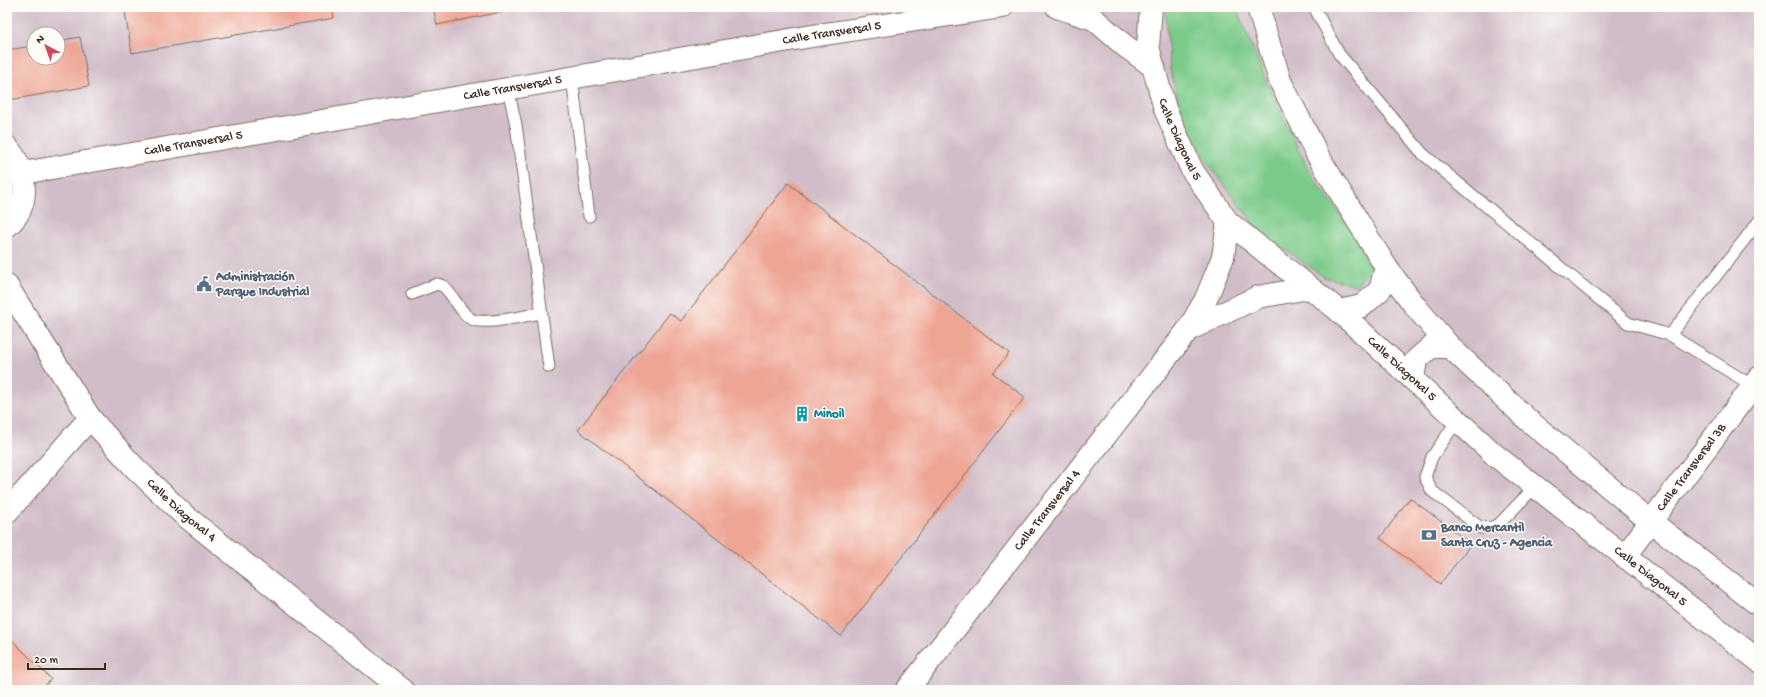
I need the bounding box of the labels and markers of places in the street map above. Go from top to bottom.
place label: Administración Parque Industrial [215,270,309,300]
public building icon: Administración Parque Industrial [195,275,213,293]
building icon: Minoil [793,405,811,423]
place label: Minoil [814,407,845,422]
place label: Banco Mercantil Santa Cruz - Agencia [1440,521,1553,551]
bank icon: Banco Mercantil Santa Cruz - Agencia [1420,526,1438,544]

